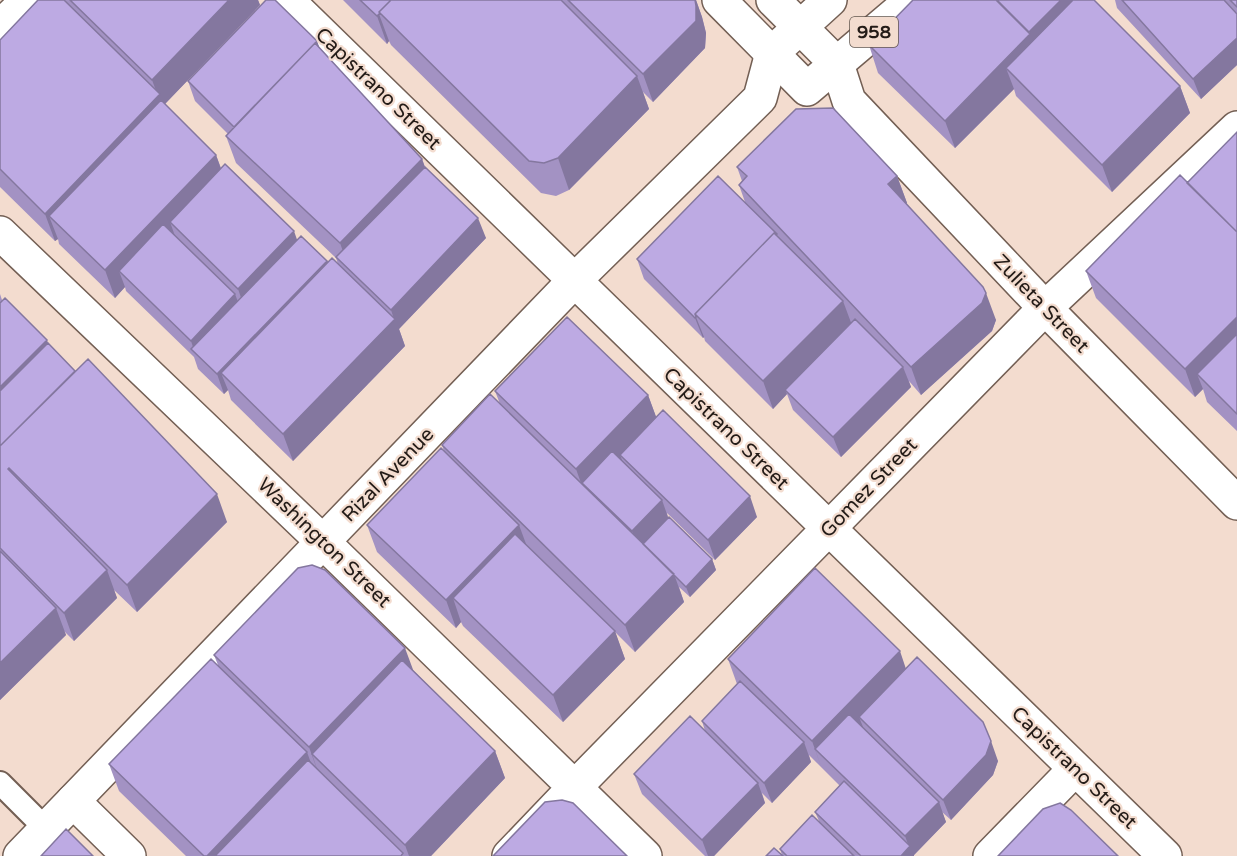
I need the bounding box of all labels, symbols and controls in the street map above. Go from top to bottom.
road number: 958 [850,17,898,47]
street label: Capistrano Street [310,23,446,155]
street label: Zulieta Street [988,250,1094,358]
street label: Capistrano Street [658,363,794,495]
street label: Rizal Avenue [337,423,439,527]
street label: Gomez Street [815,433,923,543]
street label: Washington Street [252,473,396,613]
street label: Capistrano Street [1006,702,1142,834]

